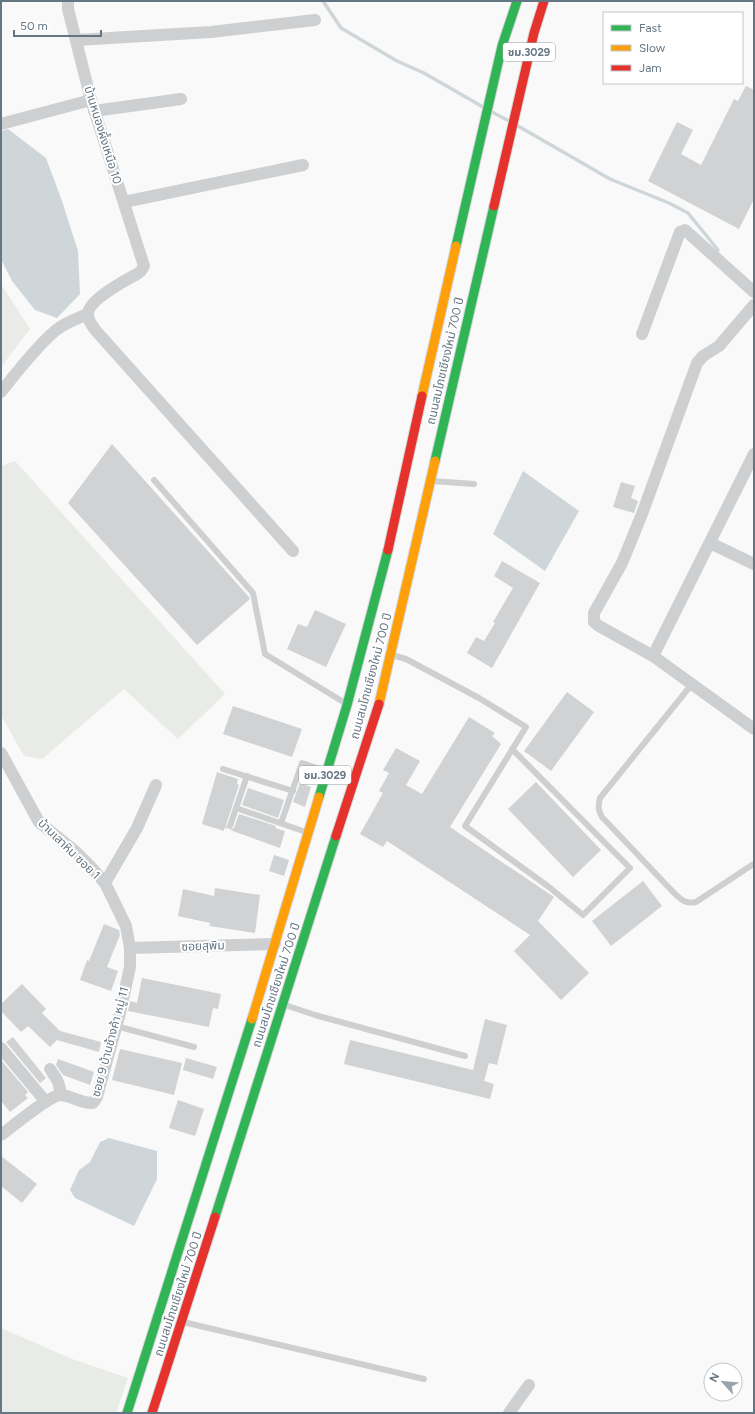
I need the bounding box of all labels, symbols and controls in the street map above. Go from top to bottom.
scale bar [14,12,101,38]
legend [603,12,743,84]
text: 50 m [20,19,48,33]
text: Fast [639,21,662,35]
text: Slow [639,41,666,55]
road number: ชม.3029 [503,43,555,61]
text: Jam [639,61,662,75]
street label: บ้านหนองผึ้งเหนือ 10 [81,84,127,186]
street label: ถนนสมโภชเชียงใหม่ 700 ปี [424,296,466,426]
street label: ถนนสมโภชเชียงใหม่ 700 ปี [347,611,395,741]
road number: ชม.3029 [299,766,351,784]
street label: บ้านเสาหิน ซอย 1 [35,816,103,882]
street label: ถนนสมโภชเชียงใหม่ 700 ปี [249,921,303,1049]
street label: ซอยสุพิม [181,938,225,954]
street label: ซอย 9 บ้านช้างค้า หมู่ 11 [89,985,131,1099]
street label: ถนนสมโภชเชียงใหม่ 700 ปี [151,1230,205,1358]
north arrow [703,1362,743,1402]
text: N [707,1371,722,1384]

